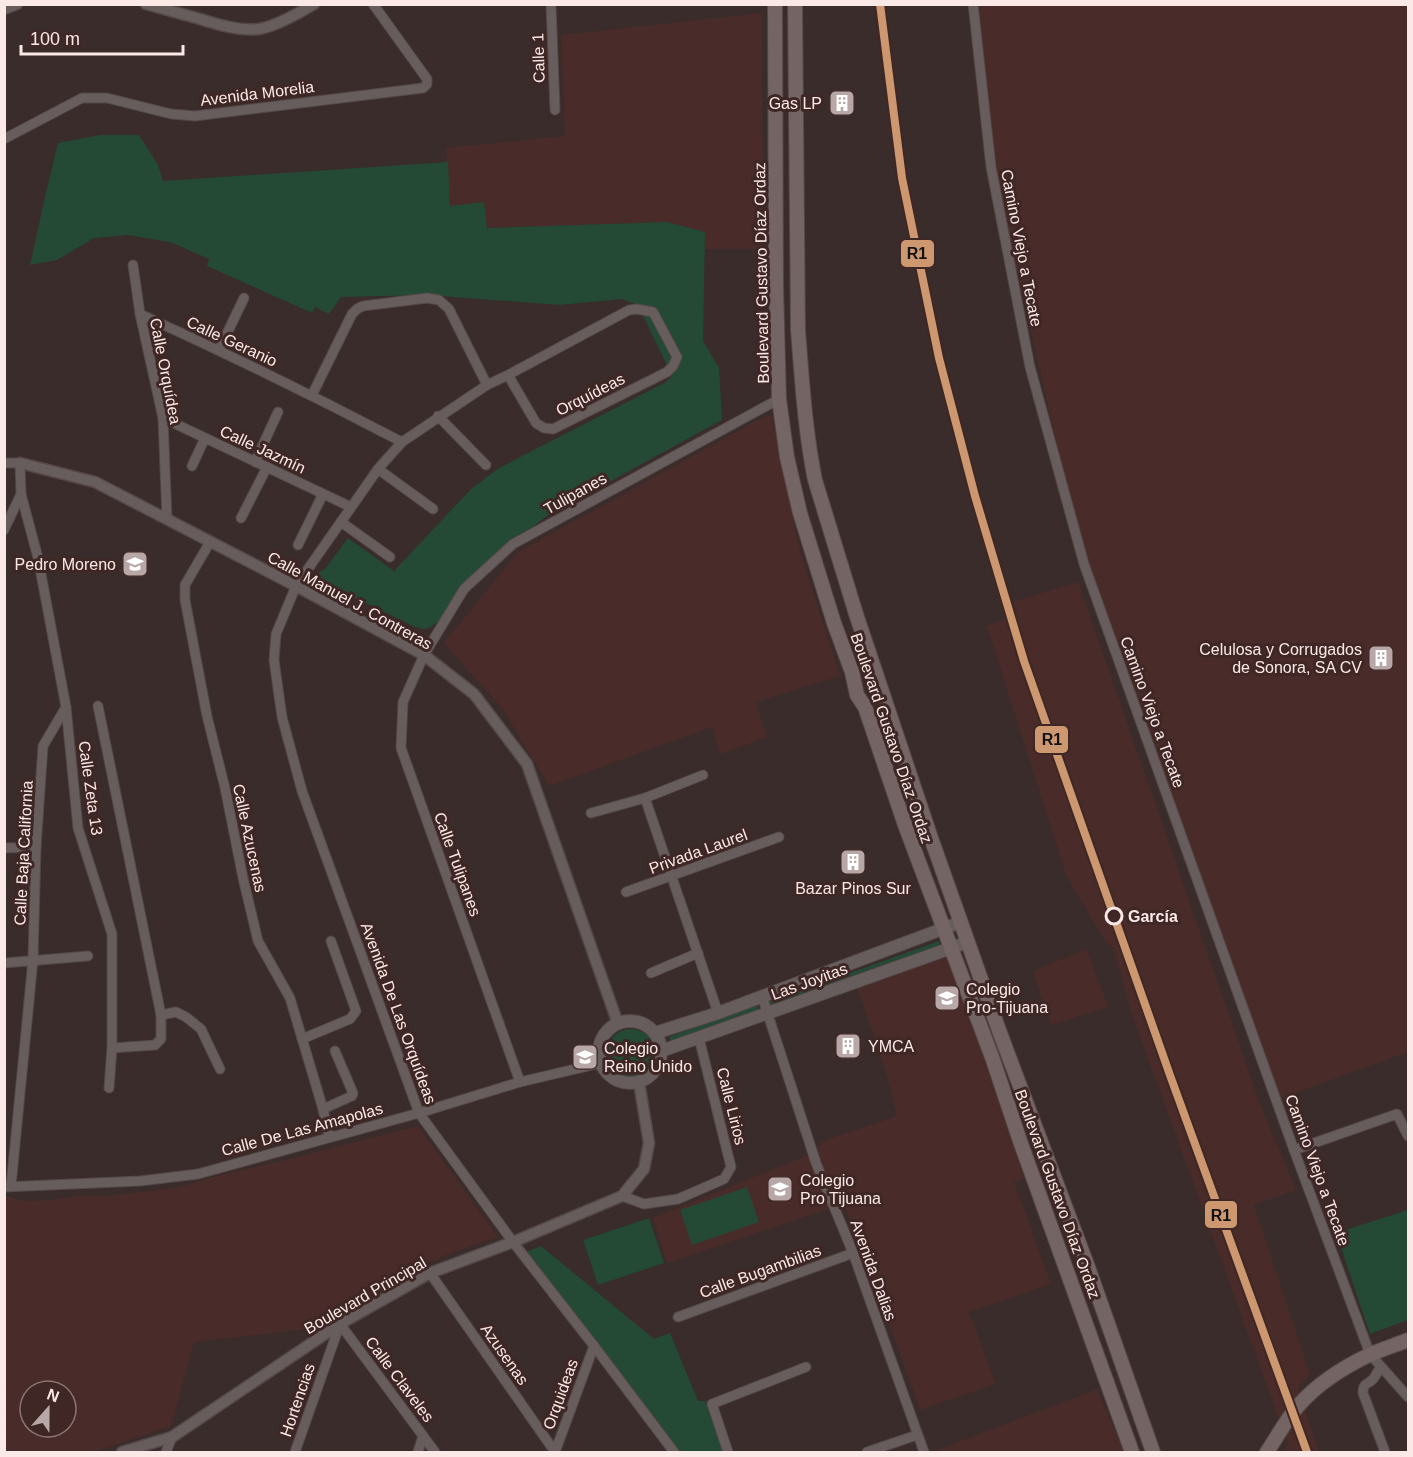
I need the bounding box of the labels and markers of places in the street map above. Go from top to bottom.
building icon: Gas LP [827,88,857,118]
place label: Gas LP [769,95,822,112]
school or university icon: Pedro Moreno [120,549,150,579]
place label: Pedro Moreno [15,556,116,573]
place label: Celulosa y Corrugados de Sonora, SA CV [1199,641,1362,676]
building icon: Celulosa y Corrugados de Sonora, SA CV [1366,643,1396,673]
building icon: Bazar Pinos Sur [838,847,868,877]
place label: Bazar Pinos Sur [795,880,911,897]
marker: García [1105,907,1123,925]
place label: García [1128,908,1178,925]
place label: Colegio Pro-Tijuana [966,981,1048,1016]
school or university icon: Colegio Pro-Tijuana [932,983,962,1013]
building icon: YMCA [833,1031,863,1061]
place label: YMCA [868,1038,915,1055]
place label: Colegio Reino Unido [604,1040,692,1075]
school or university icon: Colegio Reino Unido [570,1042,600,1072]
place label: Colegio Pro Tijuana [800,1172,881,1207]
school or university icon: Colegio Pro Tijuana [765,1174,795,1204]

